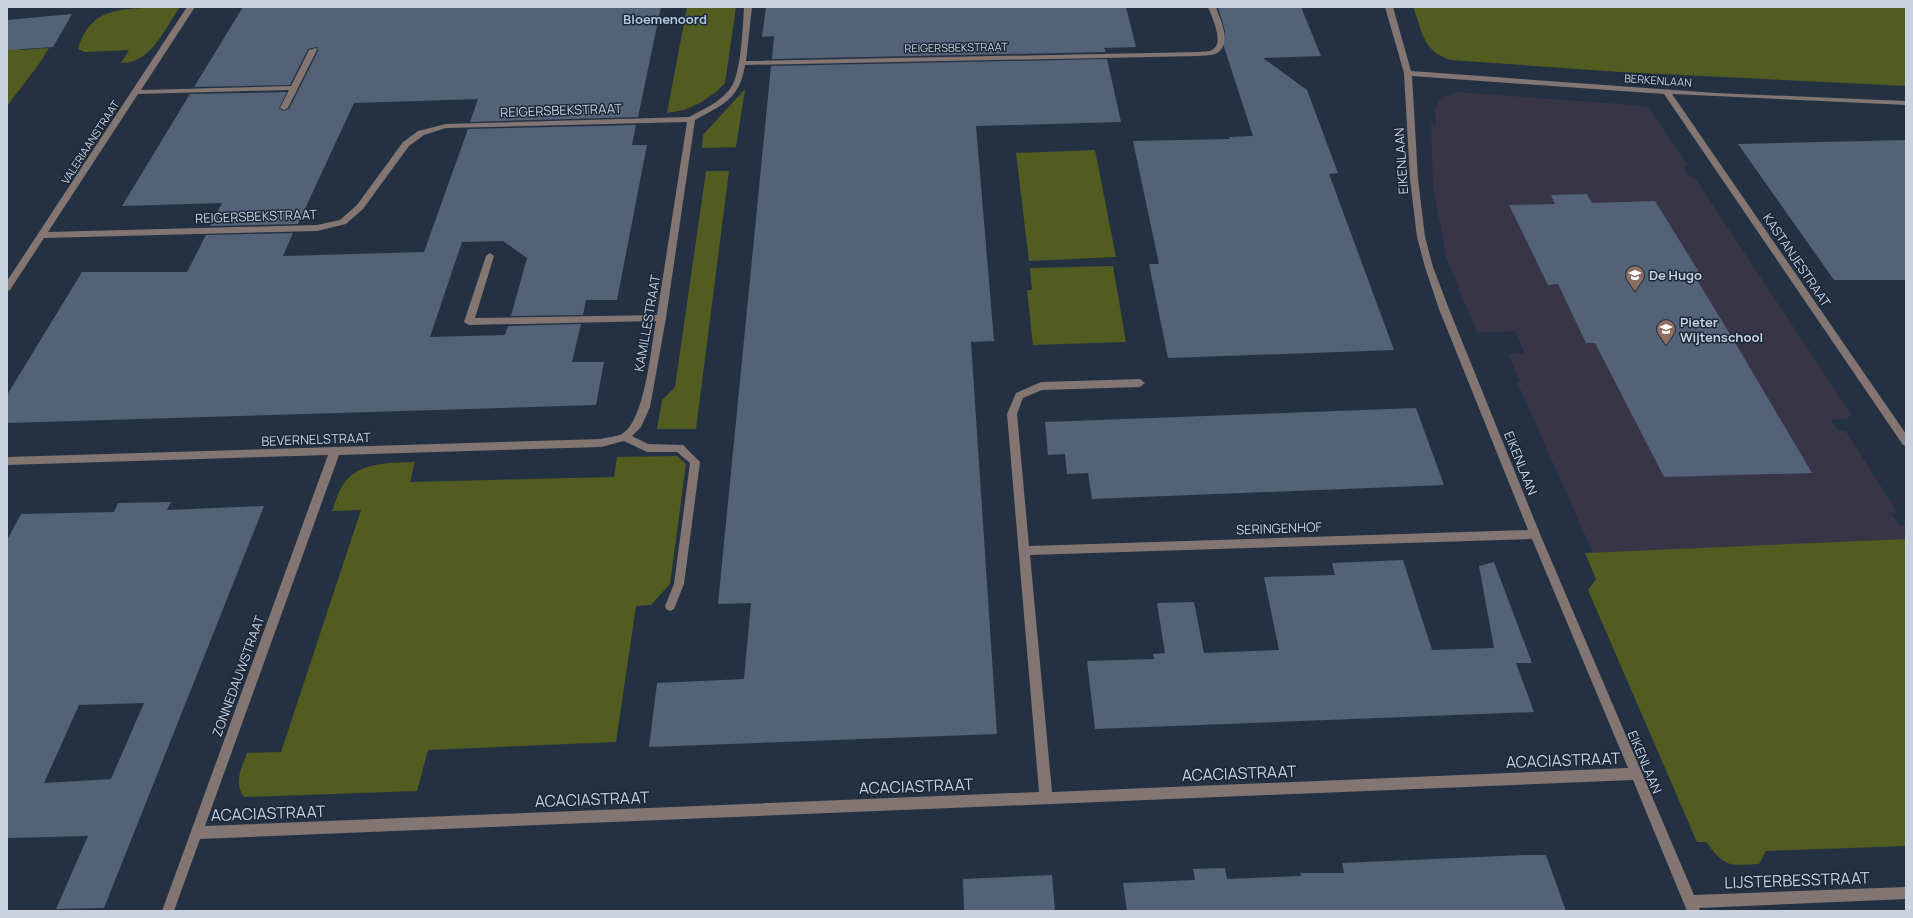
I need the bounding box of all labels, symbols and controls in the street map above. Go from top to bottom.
district label: Bloemenoord [623,10,707,28]
street label: REIGERSBEKSTRAAT [904,39,1008,55]
street label: BERKENLAAN [1624,70,1692,90]
street label: VALERIAANSTRAAT [57,97,123,187]
street label: REIGERSBEKSTRAAT [500,99,623,121]
street label: EIKENLAAN [1390,127,1412,195]
street label: REIGERSBEKSTRAAT [195,205,318,227]
street label: KASTANJESTRAAT [1759,210,1835,311]
school or university icon: De Hugo [1624,264,1646,292]
place label: De Hugo [1649,266,1702,284]
street label: KAMILLESTRAAT [630,273,664,373]
place label: Pieter Wijtenschool [1680,313,1763,346]
school or university icon: Pieter Wijtenschool [1655,318,1677,346]
street label: BEVERNELSTRAAT [261,428,371,450]
street label: EIKENLAAN [1500,429,1542,497]
street label: SERINGENHOF [1236,517,1323,538]
street label: ZONNEDAUWSTRAAT [208,613,268,739]
street label: EIKENLAAN [1624,728,1666,796]
street label: ACACIASTRAAT [1505,747,1621,773]
street label: ACACIASTRAAT [1181,760,1297,786]
street label: ACACIASTRAAT [858,773,974,799]
street label: ACACIASTRAAT [534,786,650,812]
street label: ACACIASTRAAT [210,800,326,826]
street label: LIJSTERBESSTRAAT [1724,866,1871,894]

